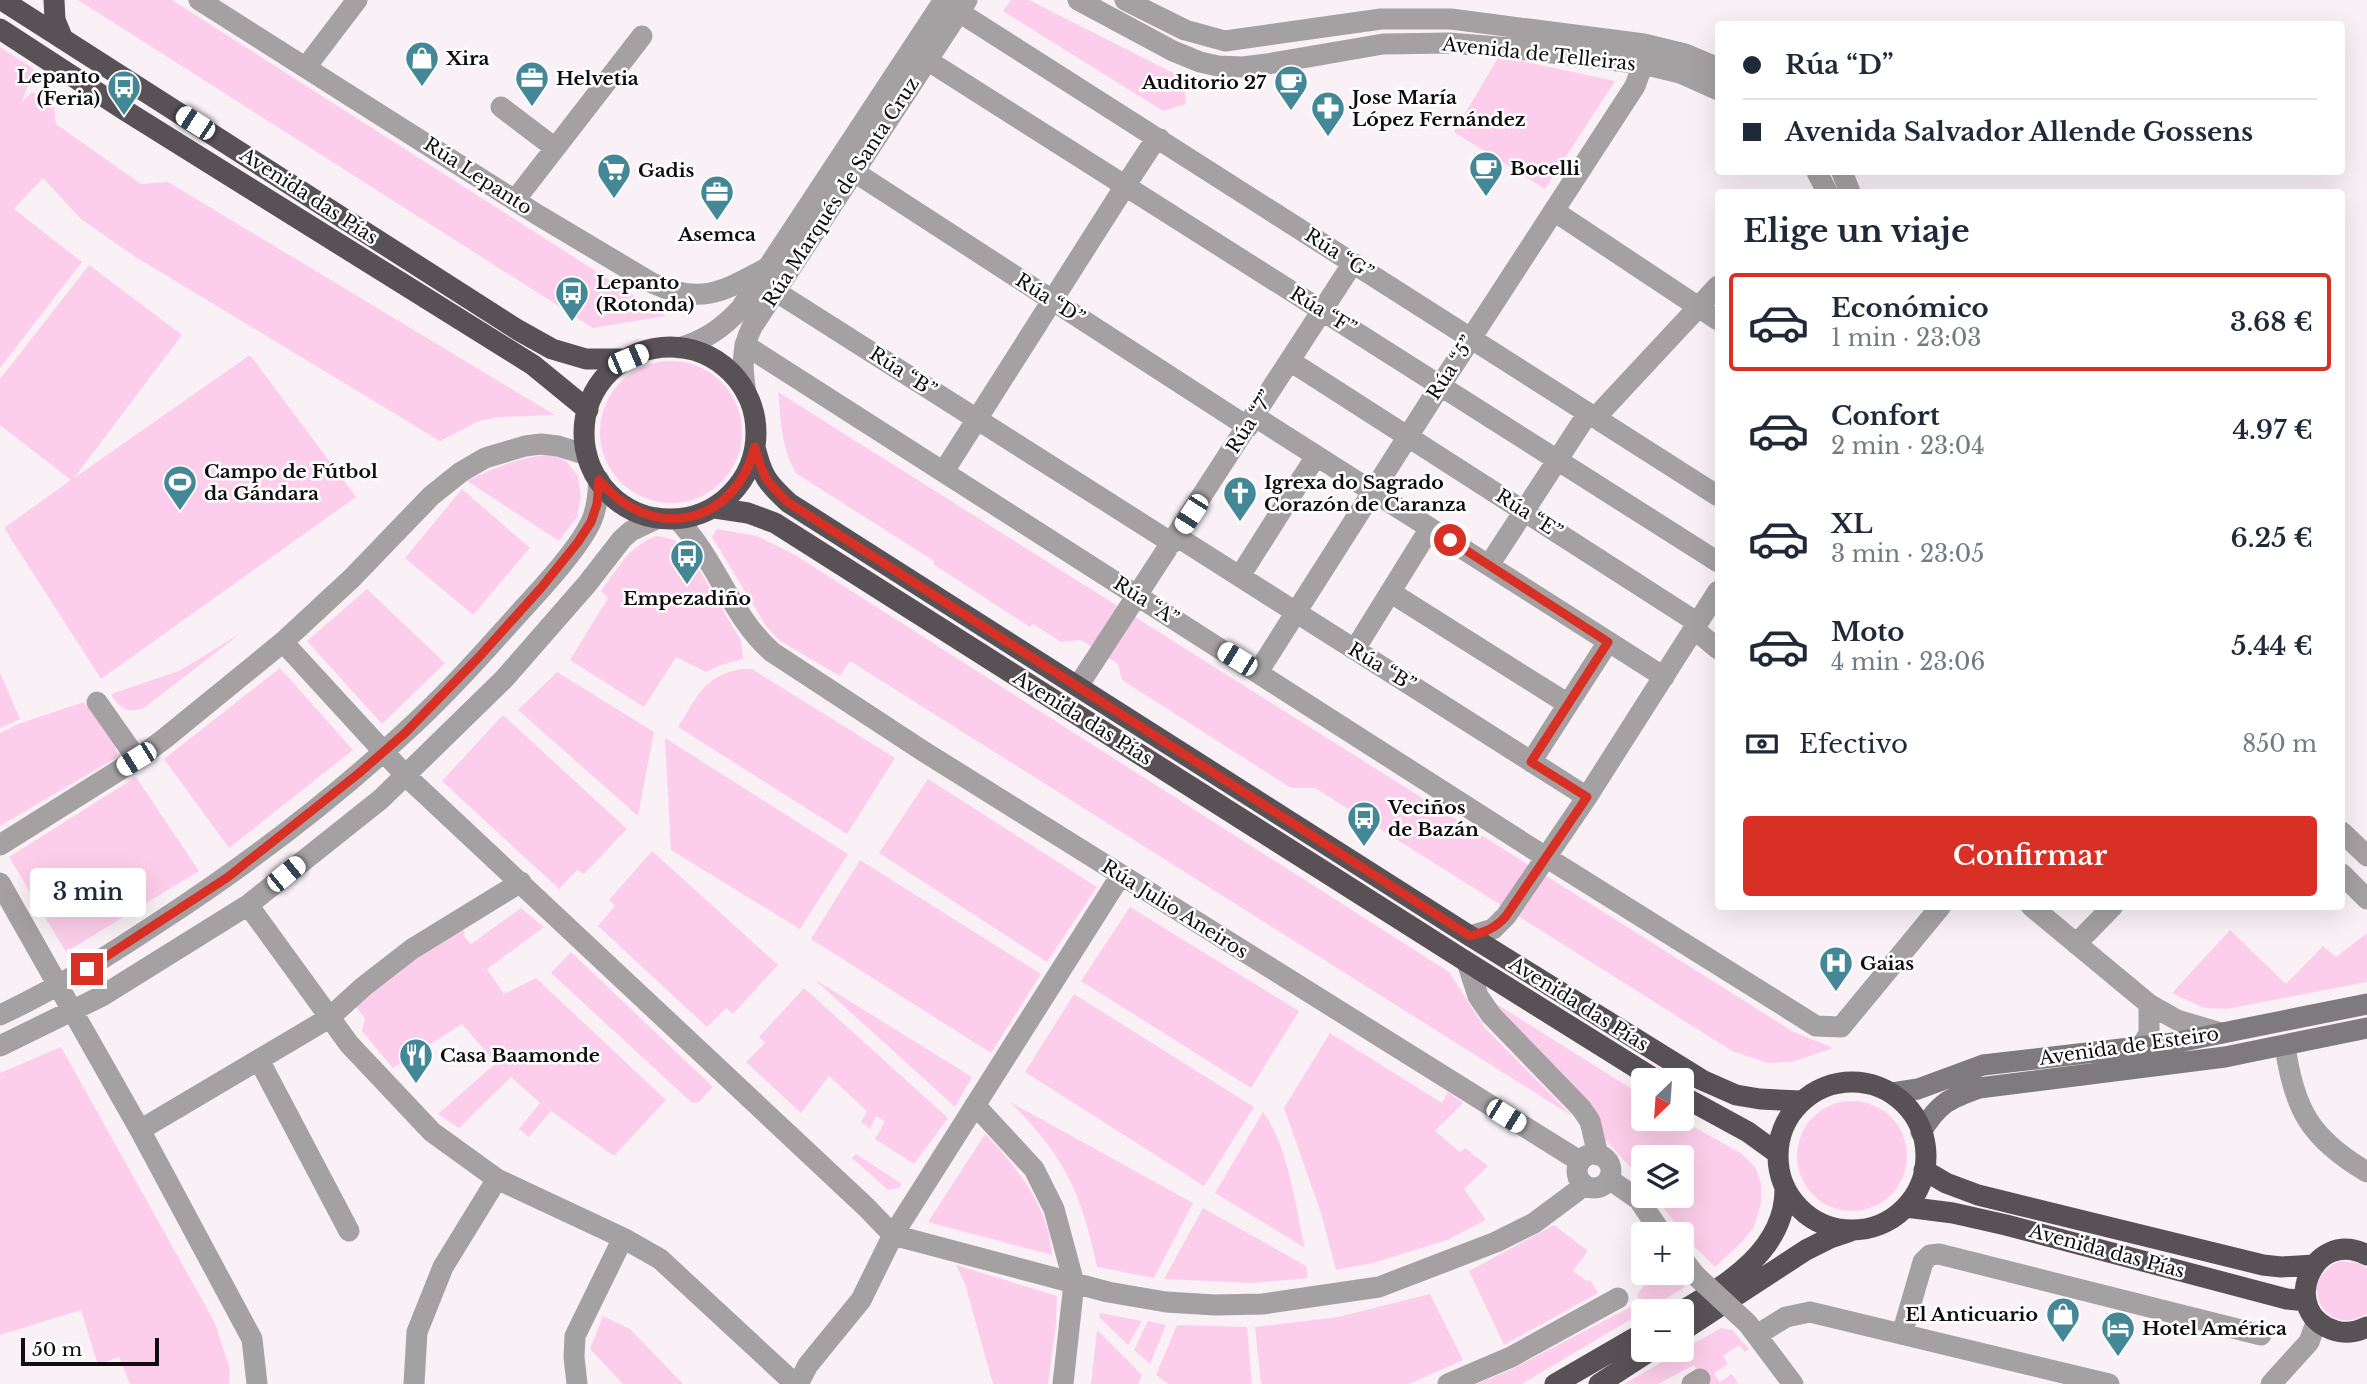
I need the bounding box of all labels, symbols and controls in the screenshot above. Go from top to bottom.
street label: Avenida de Telleiras [1440,32,1637,76]
shop icon: Xira [403,39,441,88]
place label: Xira [445,47,489,70]
text: Rúa “D” [1785,49,1894,81]
office icon: Helvetia [513,59,551,108]
cafe icon: Auditorio 27 [1272,63,1310,112]
place label: Lepanto (Feria) [17,65,100,110]
place label: Helvetia [556,67,639,90]
bus stop icon: Lepanto (Feria) [105,68,143,117]
place label: Auditorio 27 [1141,71,1267,94]
street label: Rúa Marqués de Santa Cruz [758,73,924,311]
place label: Jose María López Fernández [1348,86,1526,131]
pharmacy icon: Jose María López Fernández [1309,89,1347,138]
car [172,103,219,143]
text: Avenida Salvador Allende Gossens [1785,116,2253,148]
street label: Rúa Lepanto [420,133,536,219]
street label: Avenida das Pías [235,142,382,249]
cafe icon: Bocelli [1467,149,1505,198]
supermarket icon: Gadis [595,151,633,200]
place label: Bocelli [1510,157,1580,180]
place label: Gadis [638,159,695,182]
office icon: Asemca [698,173,736,222]
text: Elige un viaje [1743,211,1970,251]
place label: Asemca [677,223,756,246]
street label: Rúa “G” [1301,223,1377,285]
street label: Rúa “D” [1011,268,1089,330]
place label: Lepanto (Rotonda) [596,271,694,316]
bus stop icon: Lepanto (Rotonda) [553,274,591,323]
street label: Rúa “F” [1286,282,1360,340]
icon: car [1747,291,1810,354]
text: Económico [1831,292,1989,324]
text: 3.68 € [2230,306,2313,338]
text: 1 min · 23:03 [1831,324,1981,352]
street label: Rúa “5” [1422,332,1480,404]
car [605,341,652,377]
street label: Rúa “B” [865,342,941,402]
street label: Rúa “7” [1221,386,1279,458]
icon: car [1747,399,1810,462]
text: Confort [1831,400,1940,432]
text: 4.97 € [2232,414,2313,446]
text: 2 min · 23:04 [1831,432,1985,460]
place label: Campo de Fútbol da Gándara [204,460,378,505]
sports icon: Campo de Fútbol da Gándara [161,463,199,512]
place label: Igrexa do Sagrado Corazón de Caranza [1264,471,1467,516]
church icon: Igrexa do Sagrado Corazón de Caranza [1221,474,1259,523]
street label: Rúa “E” [1492,484,1566,544]
car [1171,491,1212,537]
icon: car [1747,507,1810,570]
text: XL [1831,508,1873,540]
text: 6.25 € [2231,522,2313,554]
route start [1434,524,1466,556]
bus stop icon: Empezadiño [668,537,706,586]
text: 3 min · 23:05 [1831,540,1984,568]
street label: Rúa “A” [1109,572,1183,630]
place label: Empezadiño [623,587,751,610]
icon: car [1747,615,1810,678]
text: Moto [1831,616,1904,648]
text: 5.44 € [2231,630,2313,662]
street label: Rúa “B” [1344,637,1420,697]
car [1214,639,1261,679]
text: 4 min · 23:06 [1831,648,1985,676]
street label: Avenida das Pías [1008,665,1157,770]
icon: cash [1743,725,1781,763]
text: Efectivo [1799,728,1908,760]
text: 850 m [2242,730,2317,758]
car [113,739,160,779]
place label: Veciños de Bazán [1387,796,1479,841]
bus stop icon: Veciños de Bazán [1345,799,1383,848]
button: Confirmar [1743,816,2317,896]
car [264,853,309,895]
street label: Rúa Julio Aneiros [1098,855,1252,963]
callout: 3 min [29,867,145,916]
text: 3 min [53,878,123,906]
hospital icon: Gaias [1817,944,1855,993]
street label: Avenida das Pías [1504,951,1653,1056]
place label: Gaias [1860,952,1914,975]
route end [71,953,103,985]
street label: Avenida de Esteiro [2037,1022,2220,1070]
restaurant icon: Casa Baamonde [397,1036,435,1085]
place label: Casa Baamonde [440,1044,600,1067]
north arrow [1631,1068,1694,1130]
map controls [1631,1068,1694,1362]
car [1483,1096,1530,1136]
button: layers [1631,1145,1694,1208]
street label: Avenida das Pías [2026,1219,2187,1283]
button: + [1631,1222,1694,1285]
shop icon: El Anticuario [2044,1295,2082,1344]
button: − [1631,1299,1694,1362]
place label: El Anticuario [1905,1303,2038,1326]
hotel icon: Hotel América [2099,1309,2137,1358]
place label: Hotel América [2142,1317,2287,1340]
scale bar [21,1335,159,1367]
text: 50 m [32,1338,82,1361]

